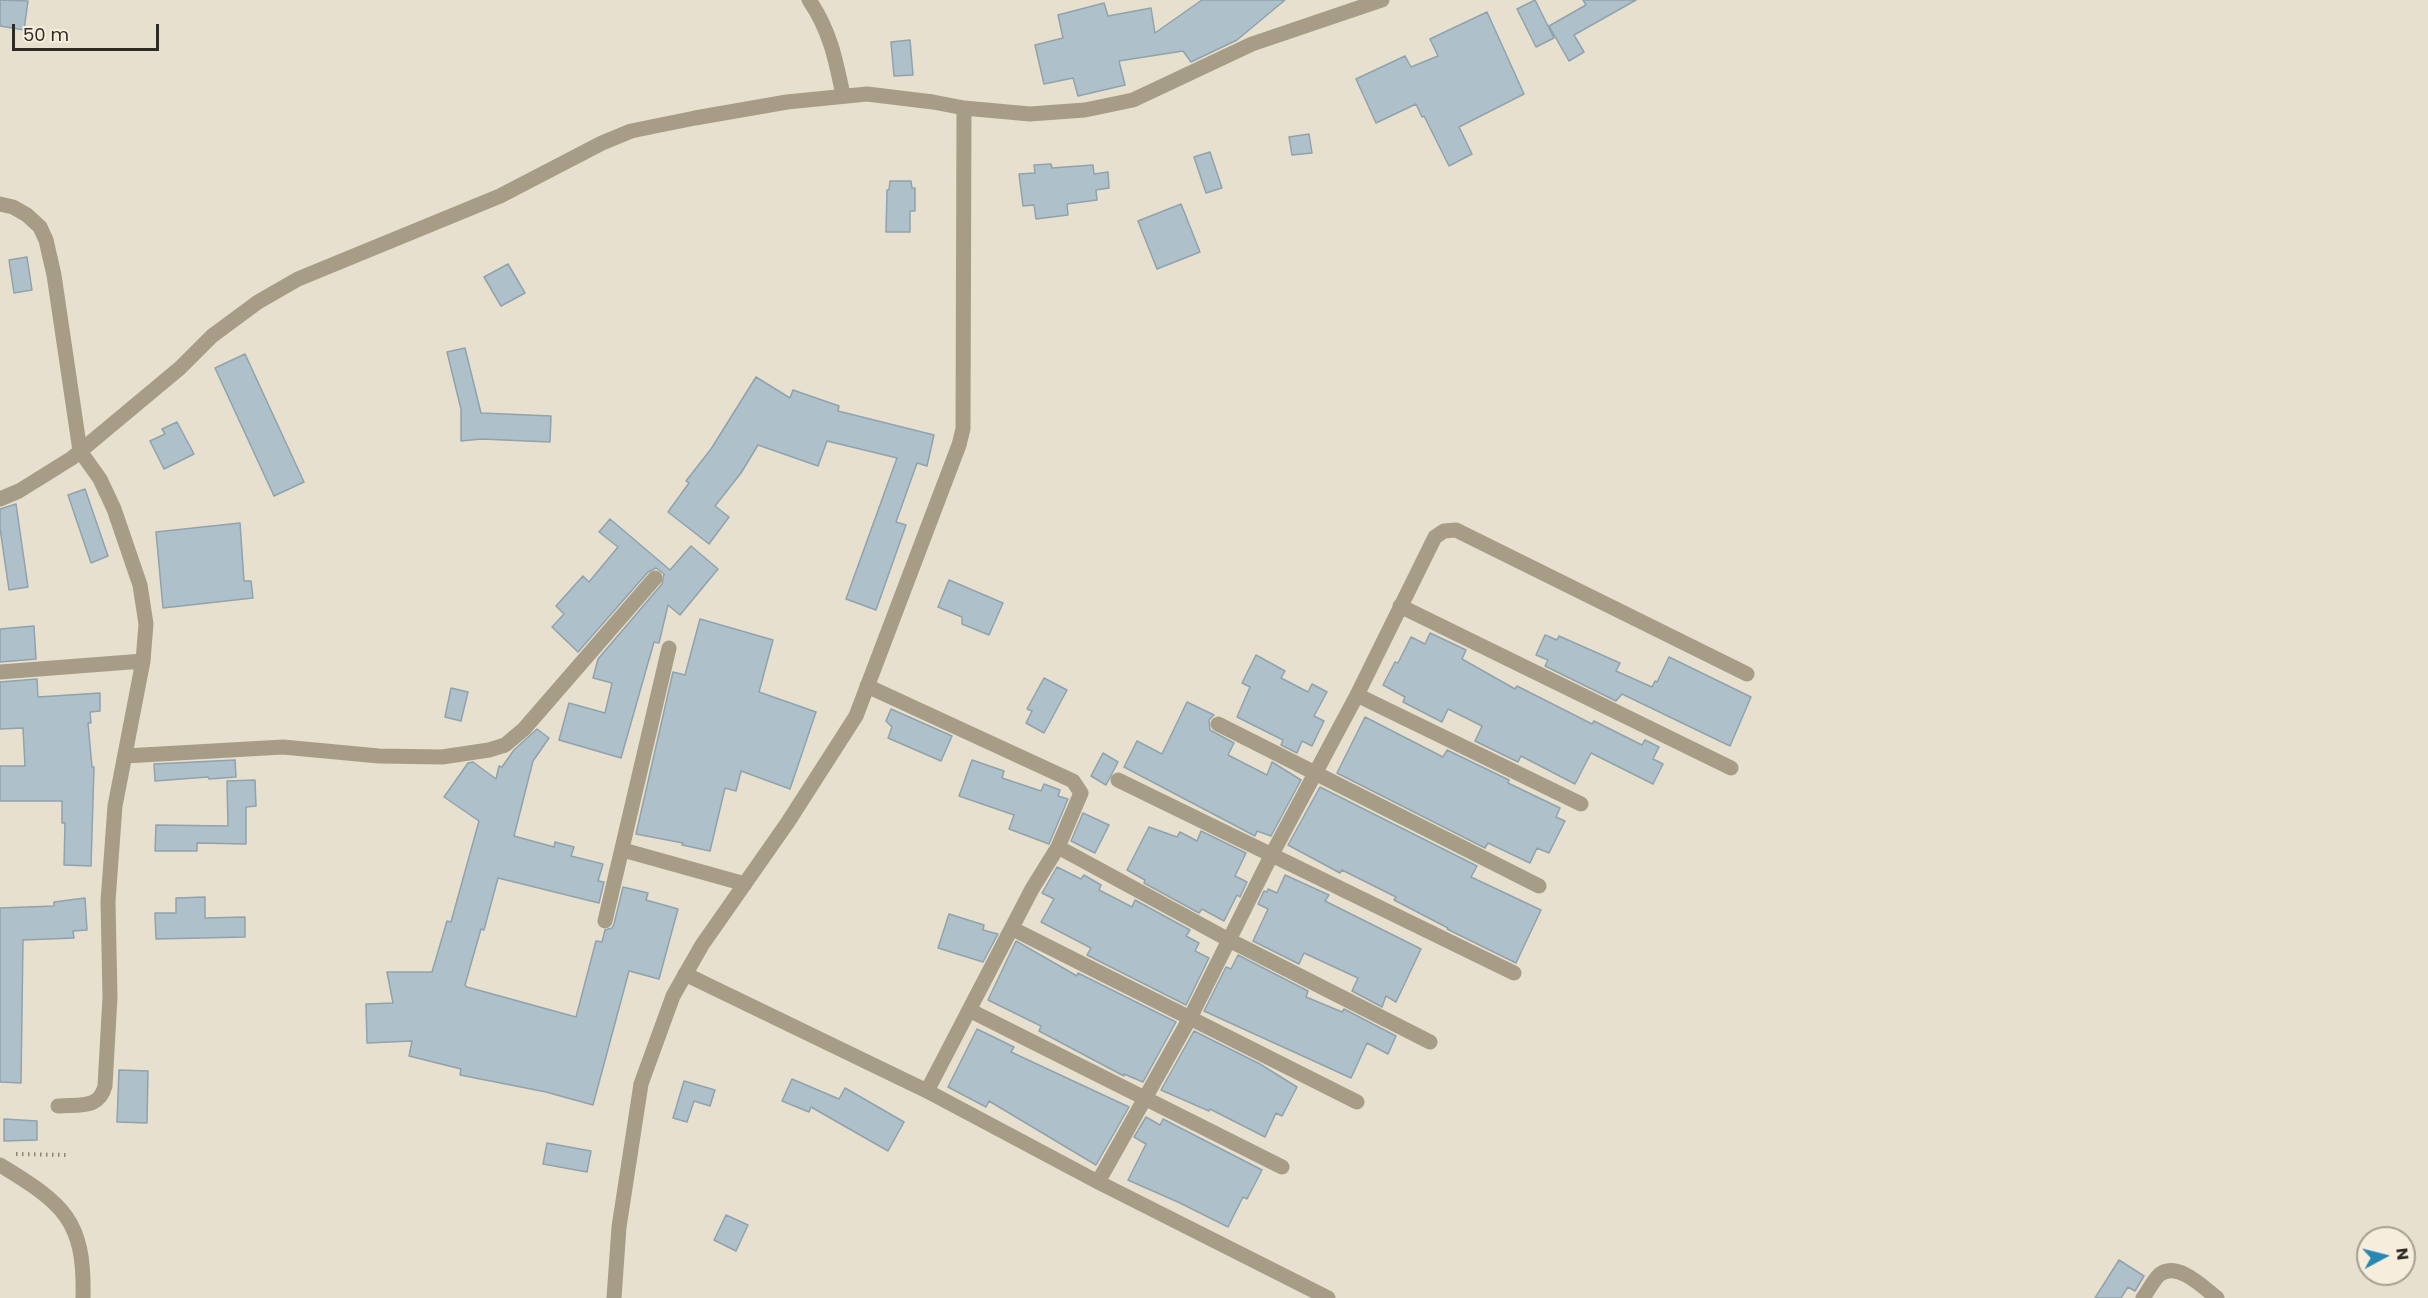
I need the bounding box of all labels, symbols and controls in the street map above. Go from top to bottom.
scale bar [15,12,162,50]
text: 50 m [23,22,69,47]
north arrow [2356,1226,2416,1286]
text: N [2390,1247,2415,1261]

